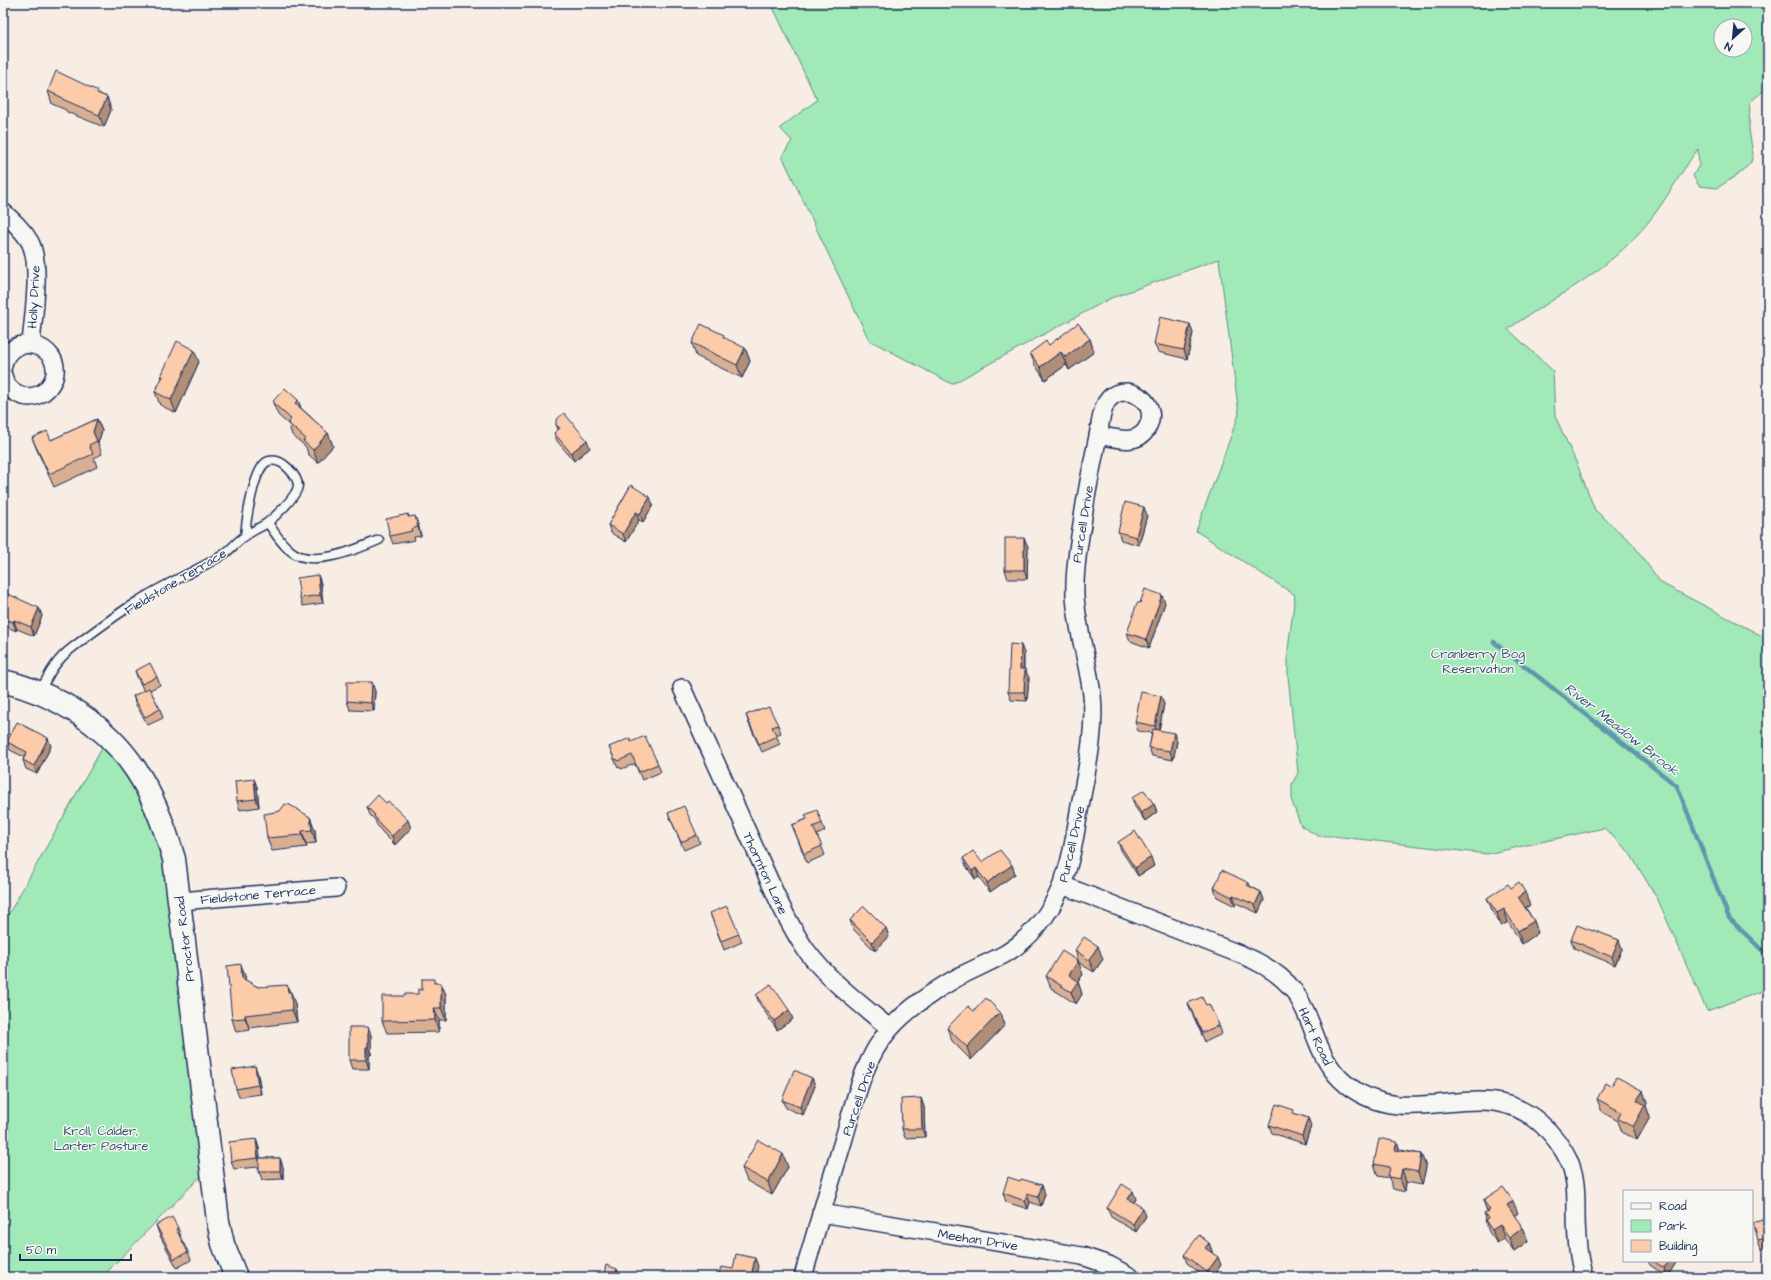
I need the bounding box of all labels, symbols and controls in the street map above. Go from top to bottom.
north arrow [1713,18,1753,58]
text: N [1722,38,1735,55]
street label: Holly Drive [23,265,46,329]
street label: Purcell Drive [1068,484,1098,564]
street label: Fieldstone Terrace [121,544,230,619]
park label: Cranberry Bog Reservation [1431,645,1525,678]
water label: River Meadow Brook [1560,679,1683,781]
street label: Purcell Drive [1054,804,1090,884]
street label: Thornton Lane [738,829,792,918]
street label: Fieldstone Terrace [200,881,317,909]
street label: Proctor Road [171,895,199,983]
street label: Hart Road [1294,1005,1336,1069]
street label: Purcell Drive [838,1059,880,1138]
park label: Kroll, Calder, Larter Pasture [54,1122,148,1155]
legend [1623,1190,1753,1262]
text: Road [1659,1198,1687,1215]
text: Park [1659,1218,1687,1235]
street label: Meehan Drive [936,1225,1019,1255]
scale bar [20,1236,131,1262]
text: Building [1659,1238,1697,1256]
text: 50 m [26,1242,57,1259]

